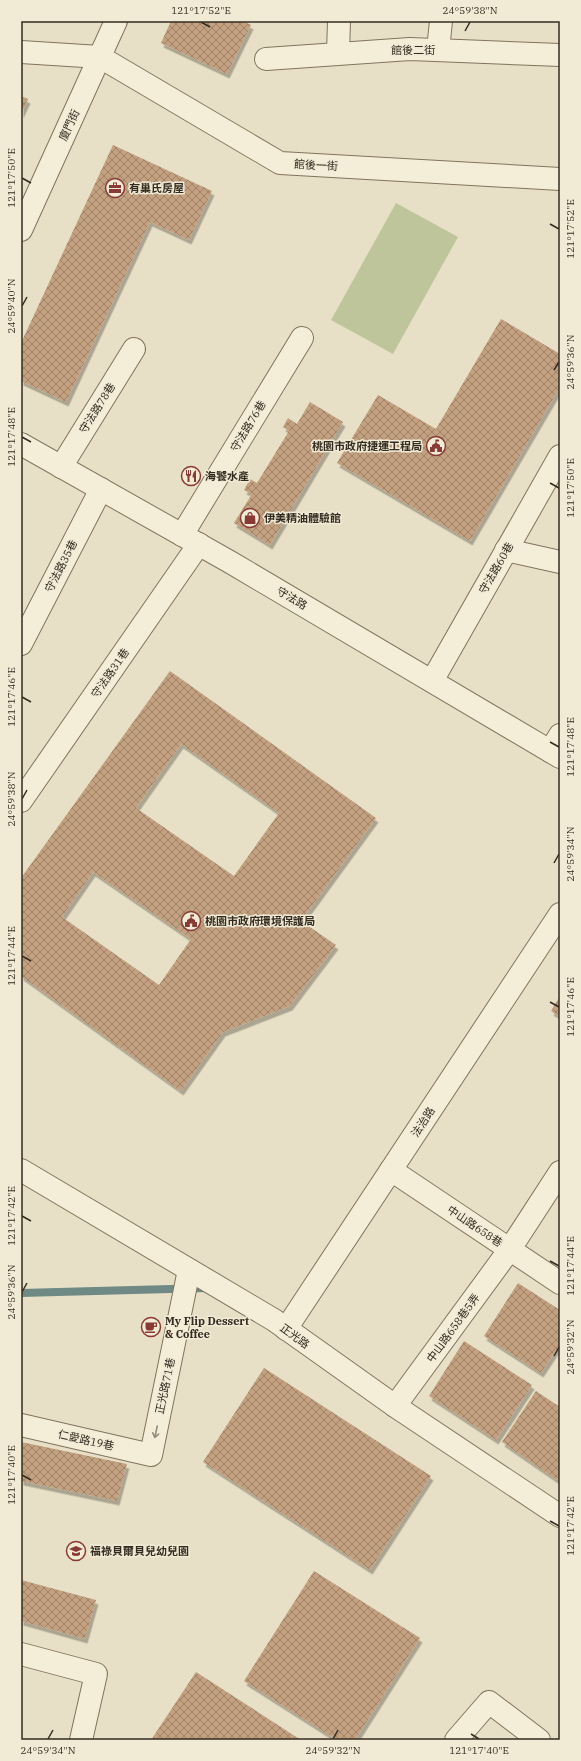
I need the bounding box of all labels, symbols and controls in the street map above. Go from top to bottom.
text: 121°17'52"E [171,4,231,17]
text: 24°59'38"N [443,4,498,17]
street label: 館後二街 [391,43,435,57]
street label: 廈門街 [56,107,82,143]
text: 121°17'50"E [5,148,18,208]
street label: 館後一街 [294,157,338,173]
office icon: 有巢氏房屋 [104,177,126,199]
place label: 有巢氏房屋 [129,181,184,195]
text: 121°17'52"E [564,199,577,259]
text: 24°59'40"N [5,278,18,334]
text: 24°59'36"N [564,334,577,390]
street label: 守法路78巷 [76,380,118,436]
street label: 守法路76巷 [227,398,269,454]
text: 121°17'48"E [5,407,18,467]
public building icon: 桃園市政府捷運工程局 [425,435,447,457]
place label: 桃園市政府捷運工程局 [312,439,422,453]
text: 121°17'50"E [564,458,577,518]
restaurant icon: 海饕水產 [180,465,202,487]
place label: 海饕水產 [205,469,249,483]
shop icon: 伊美精油體驗館 [239,507,261,529]
place label: 伊美精油體驗館 [264,511,341,525]
street label: 守法路35巷 [42,537,80,595]
street label: 守法路60巷 [476,540,516,596]
street label: 守法路 [274,584,310,612]
street label: 守法路31巷 [88,646,132,700]
text: 121°17'46"E [5,667,18,727]
text: 121°17'48"E [564,717,577,777]
text: 24°59'38"N [5,771,18,827]
text: 24°59'34"N [564,826,577,882]
public building icon: 桃園市政府環境保護局 [180,910,202,932]
place label: 桃園市政府環境保護局 [205,914,315,928]
text: 121°17'44"E [5,926,18,986]
text: 121°17'46"E [564,977,577,1037]
street label: 法治路 [408,1104,438,1140]
text: 121°17'42"E [5,1186,18,1246]
street label: 中山路658巷 [445,1202,505,1250]
text: 121°17'44"E [564,1236,577,1296]
text: 24°59'36"N [5,1264,18,1320]
street label: 中山路658巷5弄 [423,1291,483,1365]
place label: My Flip Dessert & Coffee [165,1314,249,1341]
cafe icon: My Flip Dessert & Coffee [140,1316,162,1338]
text: 24°59'32"N [564,1319,577,1375]
street label: 正光路 [278,1321,312,1351]
street label: 正光路71巷 [152,1357,178,1415]
one-way arrow [152,1425,160,1438]
street label: 仁愛路19巷 [57,1427,115,1453]
text: 121°17'40"E [5,1445,18,1505]
text: 121°17'42"E [564,1496,577,1556]
school or university icon: 福祿貝爾貝兒幼兒園 [65,1540,87,1562]
place label: 福祿貝爾貝兒幼兒園 [90,1544,189,1558]
text: 24°59'34"N [21,1744,76,1757]
text: 24°59'32"N [306,1744,361,1757]
text: 121°17'40"E [449,1744,509,1757]

